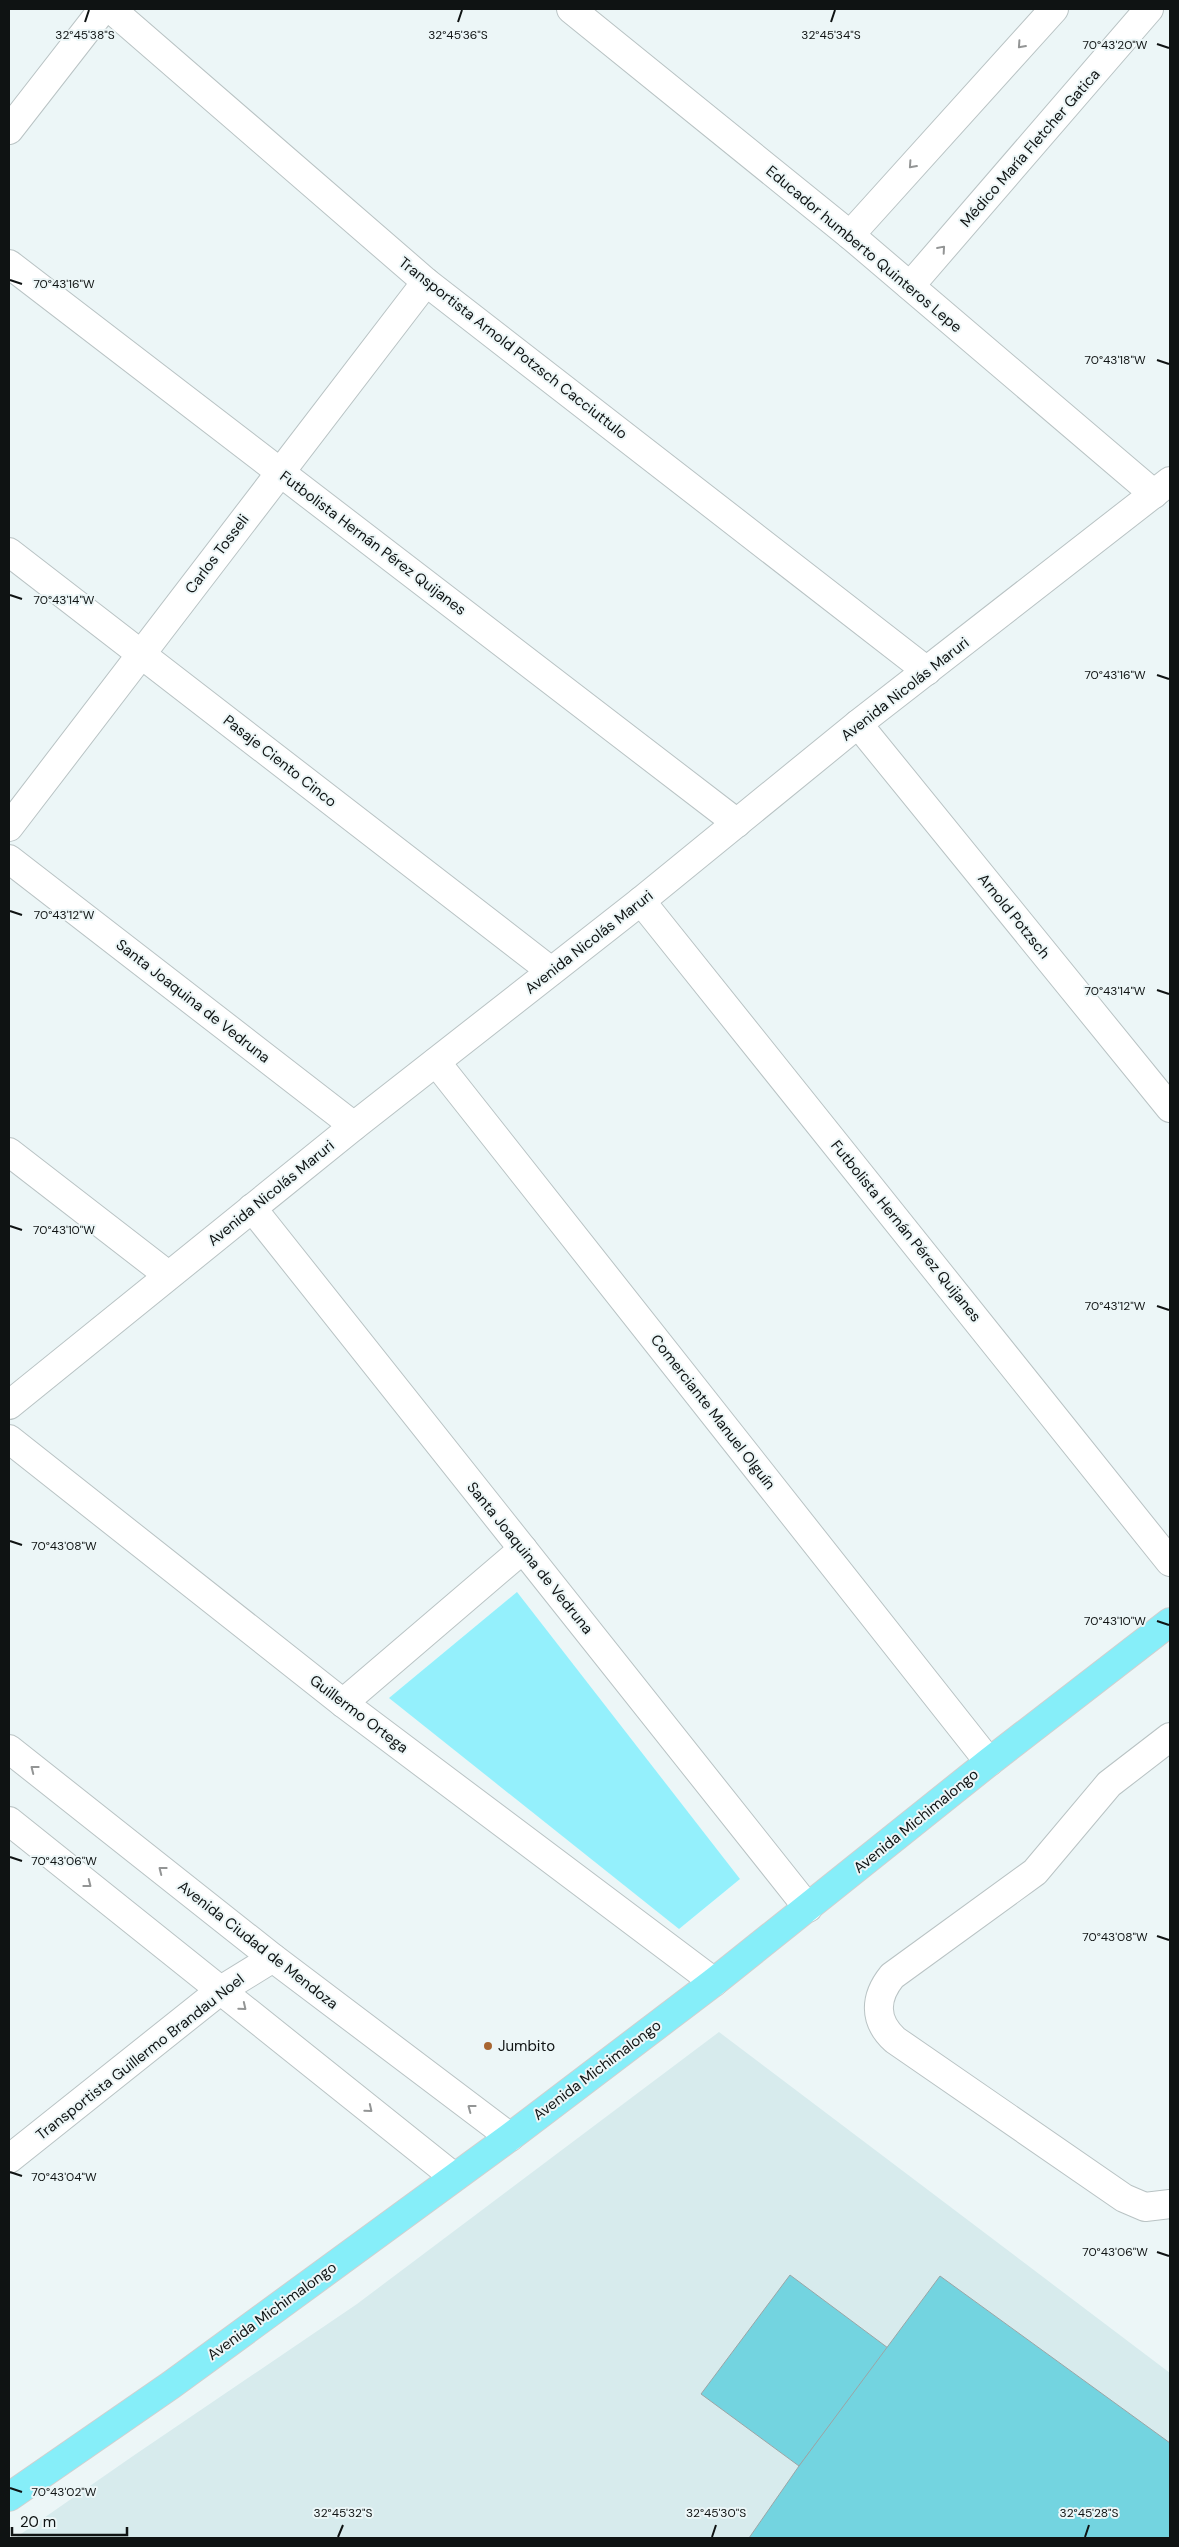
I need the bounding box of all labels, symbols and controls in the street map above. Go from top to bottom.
text: 32°45'38"S [55,27,115,43]
text: 32°45'36"S [428,27,488,43]
text: 32°45'34"S [801,27,861,43]
text: 70°43'20"W [1083,37,1148,53]
one-way arrow [1018,39,1027,48]
street label: Médico María Fletcher Gatica [956,65,1104,231]
one-way arrow [909,160,918,169]
street label: Educador humberto Quinteros Lepe [762,161,966,337]
one-way arrow [937,246,946,255]
street label: Transportista Arnold Potzsch Cacciuttulo [395,252,631,444]
text: 70°43'16"W [33,276,95,292]
text: 70°43'18"W [1085,352,1146,368]
street label: Futbolista Hernán Pérez Quijanes [276,466,470,620]
street label: Carlos Tosseli [181,510,253,598]
text: 70°43'14"W [34,592,95,608]
street label: Avenida Nicolás Maruri [837,633,973,745]
text: 70°43'16"W [1084,667,1146,683]
street label: Pasaje Ciento Cinco [219,710,341,812]
street label: Arnold Potzsch [973,869,1055,963]
street label: Avenida Nicolás Maruri [521,886,657,998]
text: 70°43'12"W [34,907,95,923]
street label: Santa Joaquina de Vedruna [112,935,274,1067]
text: 70°43'14"W [1085,983,1146,999]
street label: Avenida Nicolás Maruri [203,1136,339,1250]
street label: Futbolista Hernán Pérez Quijanes [826,1136,986,1326]
text: 70°43'10"W [33,1222,95,1238]
text: 70°43'12"W [1085,1298,1146,1314]
street label: Comerciante Manuel Olguín [646,1330,780,1494]
street label: Santa Joaquina de Vedruna [462,1478,598,1638]
text: 70°43'08"W [31,1538,97,1554]
text: 70°43'10"W [1084,1613,1146,1629]
street label: Guillermo Ortega [306,1670,412,1758]
street label: Avenida Michimalongo [849,1764,983,1878]
one-way arrow [31,1767,40,1775]
text: 70°43'06"W [31,1853,97,1869]
one-way arrow [158,1866,167,1875]
street label: Avenida Ciudad de Mendoza [174,1876,342,2014]
one-way arrow [82,1879,91,1887]
text: 70°43'08"W [1082,1929,1148,1945]
street label: Transportista Guillermo Brandau Noel [32,1969,248,2145]
one-way arrow [237,2002,246,2010]
street label: Avenida Michimalongo [529,2015,665,2125]
place label: Jumbito [498,2036,555,2056]
marker: Jumbito [482,2040,494,2052]
one-way arrow [364,2103,373,2112]
one-way arrow [468,2105,477,2113]
text: 70°43'04"W [31,2169,97,2185]
text: 70°43'06"W [1082,2244,1148,2260]
street label: Avenida Michimalongo [203,2257,341,2365]
text: 70°43'02"W [32,2484,97,2500]
scale bar [12,2504,128,2536]
text: 32°45'32"S [314,2505,372,2521]
text: 32°45'30"S [686,2505,746,2521]
text: 32°45'28"S [1060,2505,1118,2521]
text: 20 m [20,2512,56,2532]

